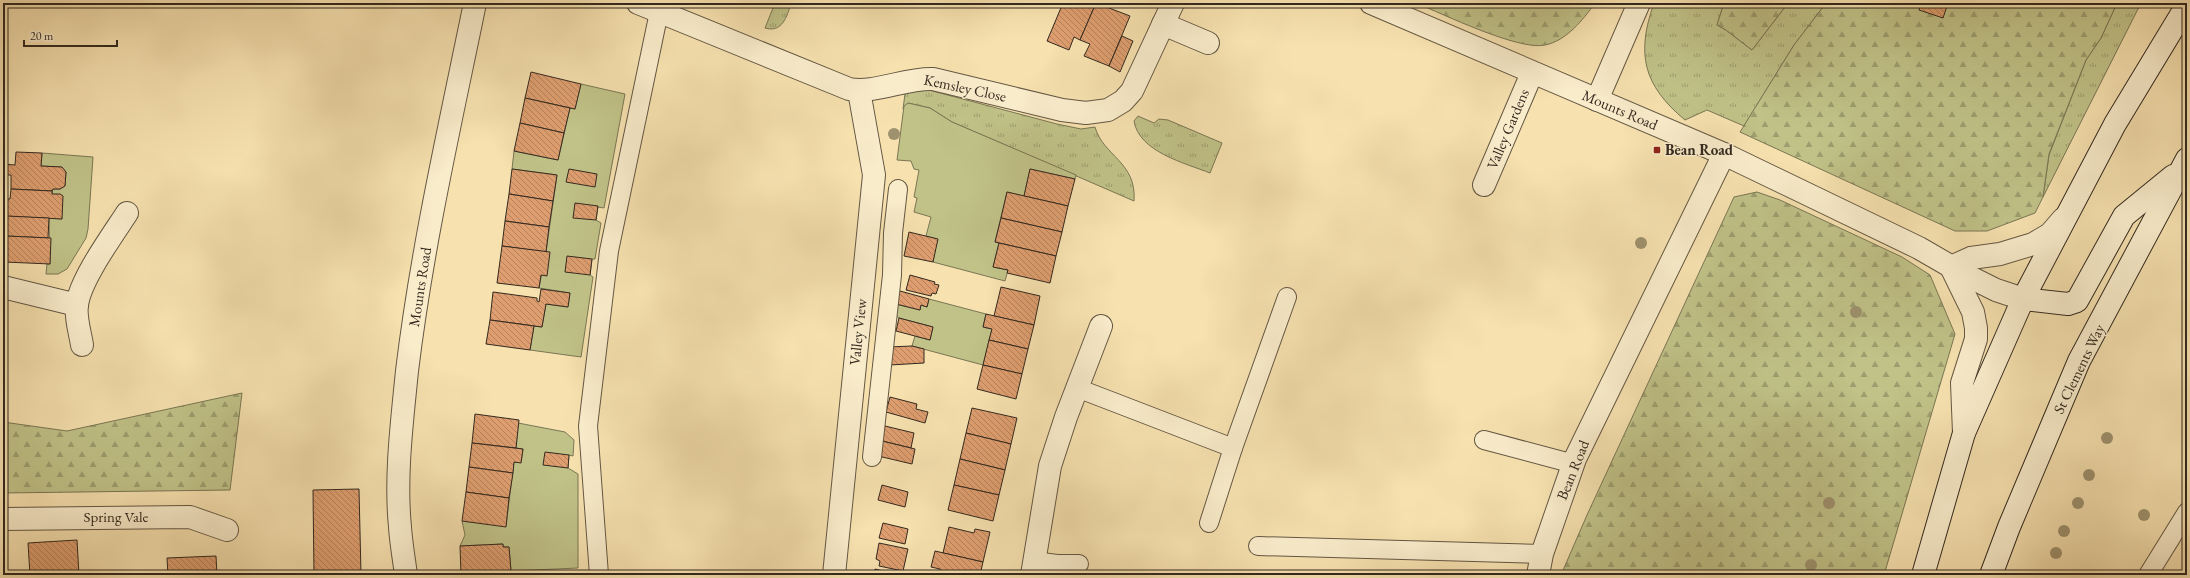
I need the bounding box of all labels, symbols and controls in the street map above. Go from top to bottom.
scale bar [24,22,117,48]
text: 20 m [30,28,54,44]
street label: Kemsley Close [922,69,1008,106]
street label: Mounts Road [1579,85,1661,134]
street label: Valley Gardens [1482,86,1533,172]
place label: Bean Road [1665,140,1734,159]
marker: Bean Road [1652,145,1662,155]
street label: Mounts Road [404,245,435,328]
street label: Valley View [845,297,871,366]
street label: St Clements Way [2049,320,2109,417]
street label: Bean Road [1552,437,1593,503]
street label: Spring Vale [84,507,149,526]

